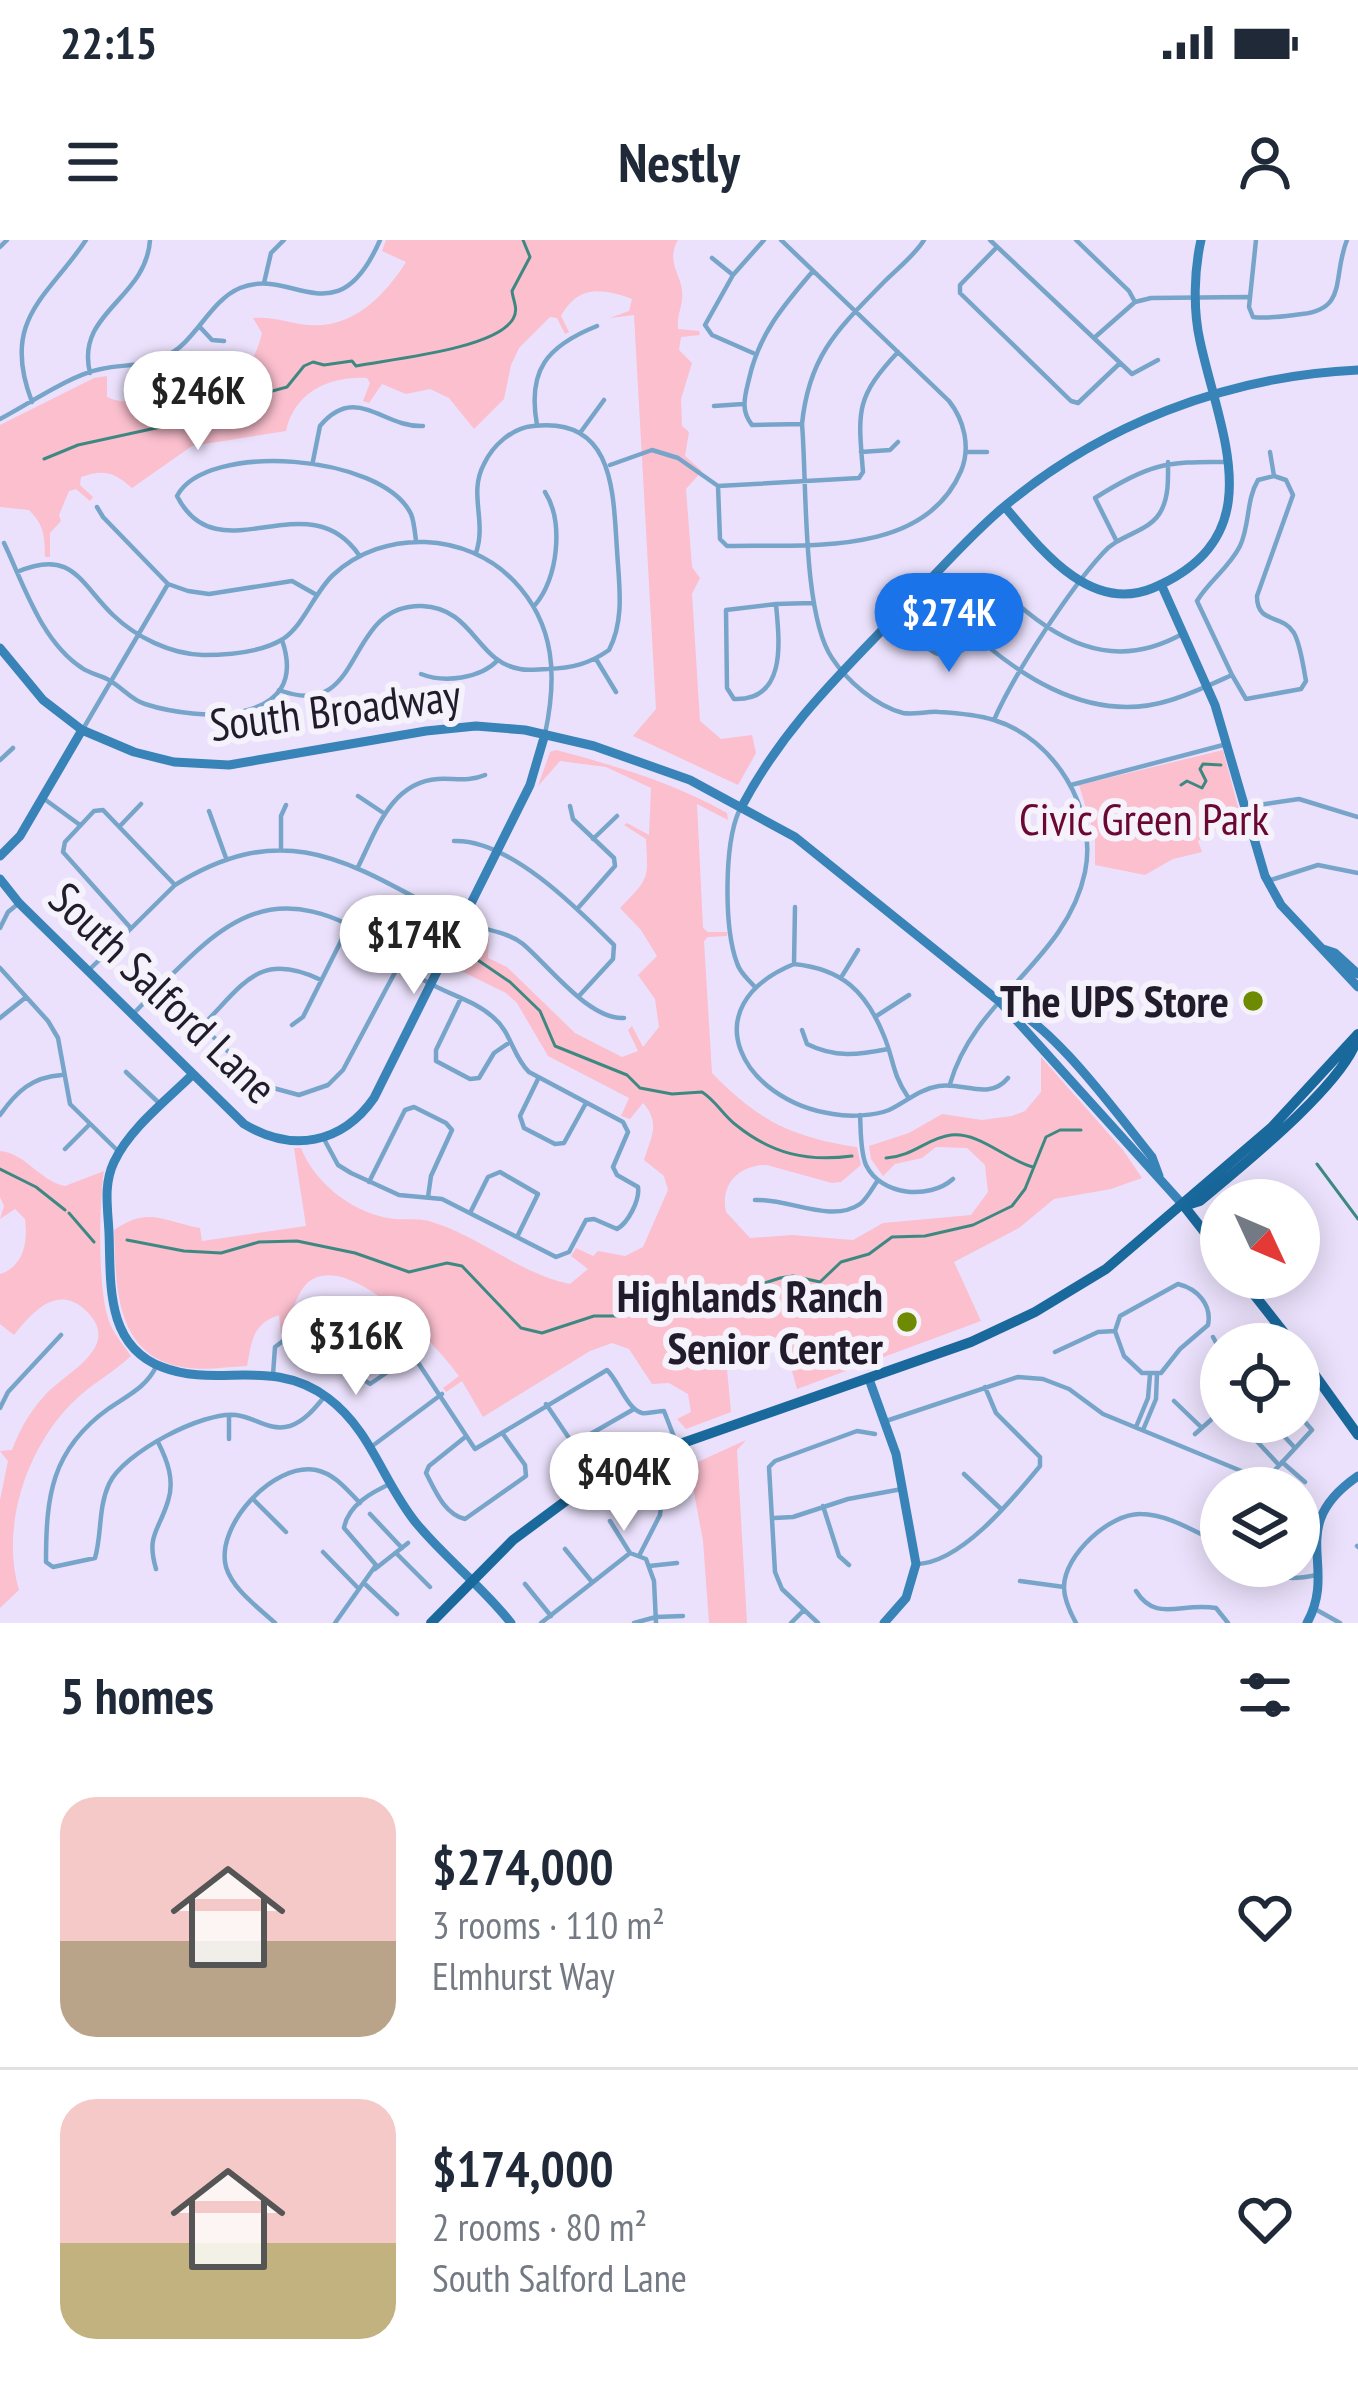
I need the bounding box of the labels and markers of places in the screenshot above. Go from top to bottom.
pin: $246K [114,351,282,453]
pin: $274K [865,573,1033,675]
pin: $174K [330,895,498,997]
place label: The UPS Store [1000,971,1229,1029]
marker: The UPS Store [1240,988,1266,1014]
place label: Highlands Ranch Senior Center [617,1266,884,1376]
pin: $316K [272,1296,440,1398]
marker: Highlands Ranch Senior Center [894,1309,920,1335]
pin: $404K [540,1432,708,1534]

